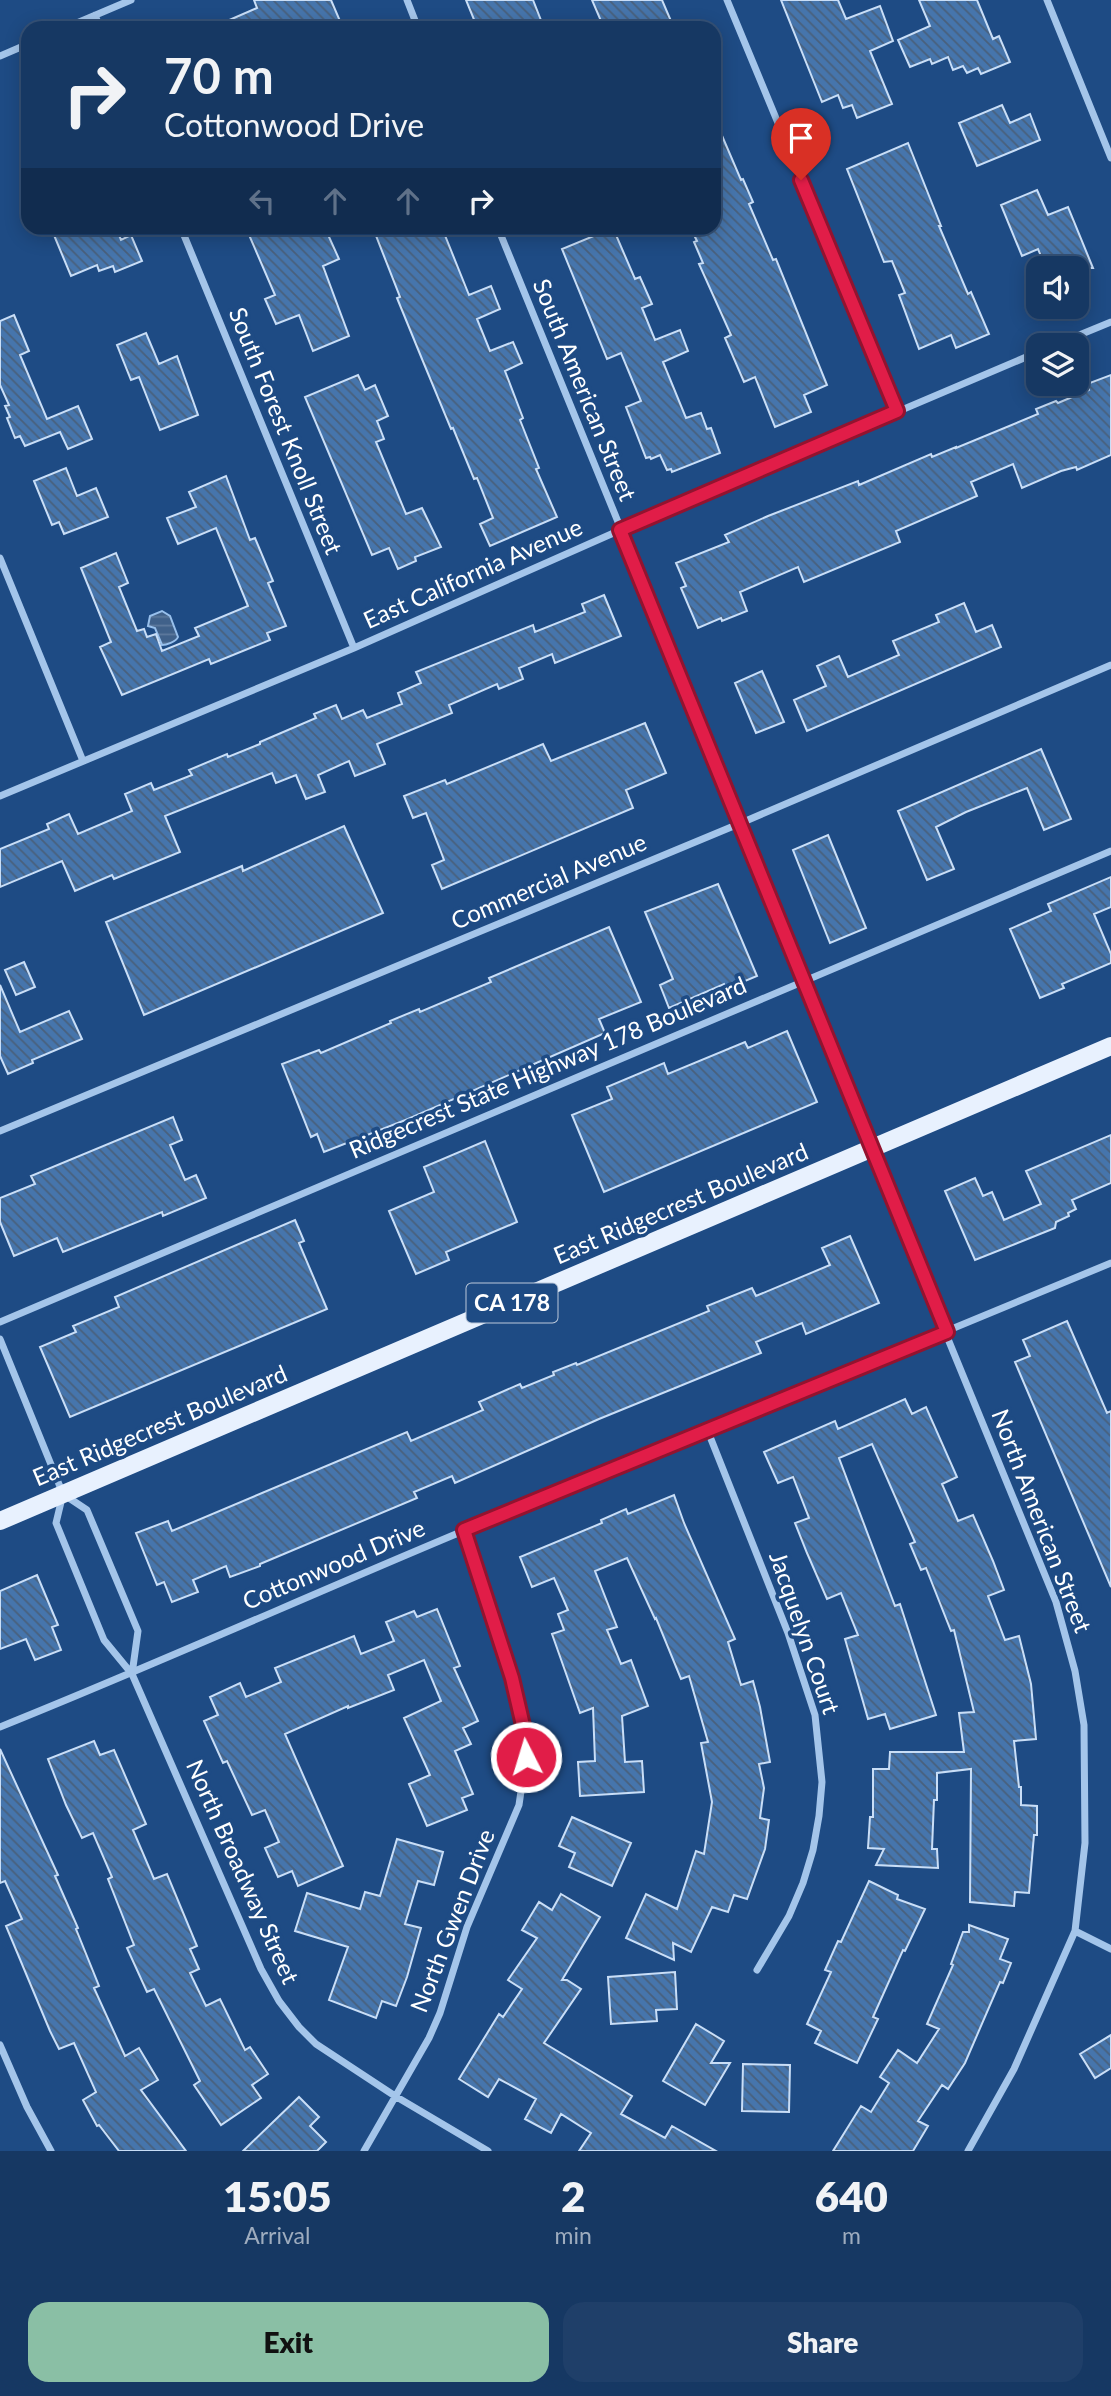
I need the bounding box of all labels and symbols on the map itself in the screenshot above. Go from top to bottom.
pin [771,108,831,180]
street label: South American Street [528,274,643,505]
street label: South Forest Knoll Street [224,303,349,559]
street label: East California Avenue [359,511,586,634]
street label: Commercial Avenue [446,826,650,935]
street label: Ridgecrest State Highway 178 Boulevard [344,969,750,1164]
street label: East Ridgecrest Boulevard [549,1136,812,1269]
road number: CA 178 [466,1284,558,1322]
street label: East Ridgecrest Boulevard [28,1358,291,1491]
street label: North American Street [986,1405,1099,1637]
street label: Cottonwood Drive [238,1512,429,1615]
street label: Jacquelyn Court [764,1547,847,1718]
position arrow [489,1720,563,1794]
street label: North Broadway Street [181,1755,306,1988]
street label: North Gwen Drive [403,1825,500,2016]

